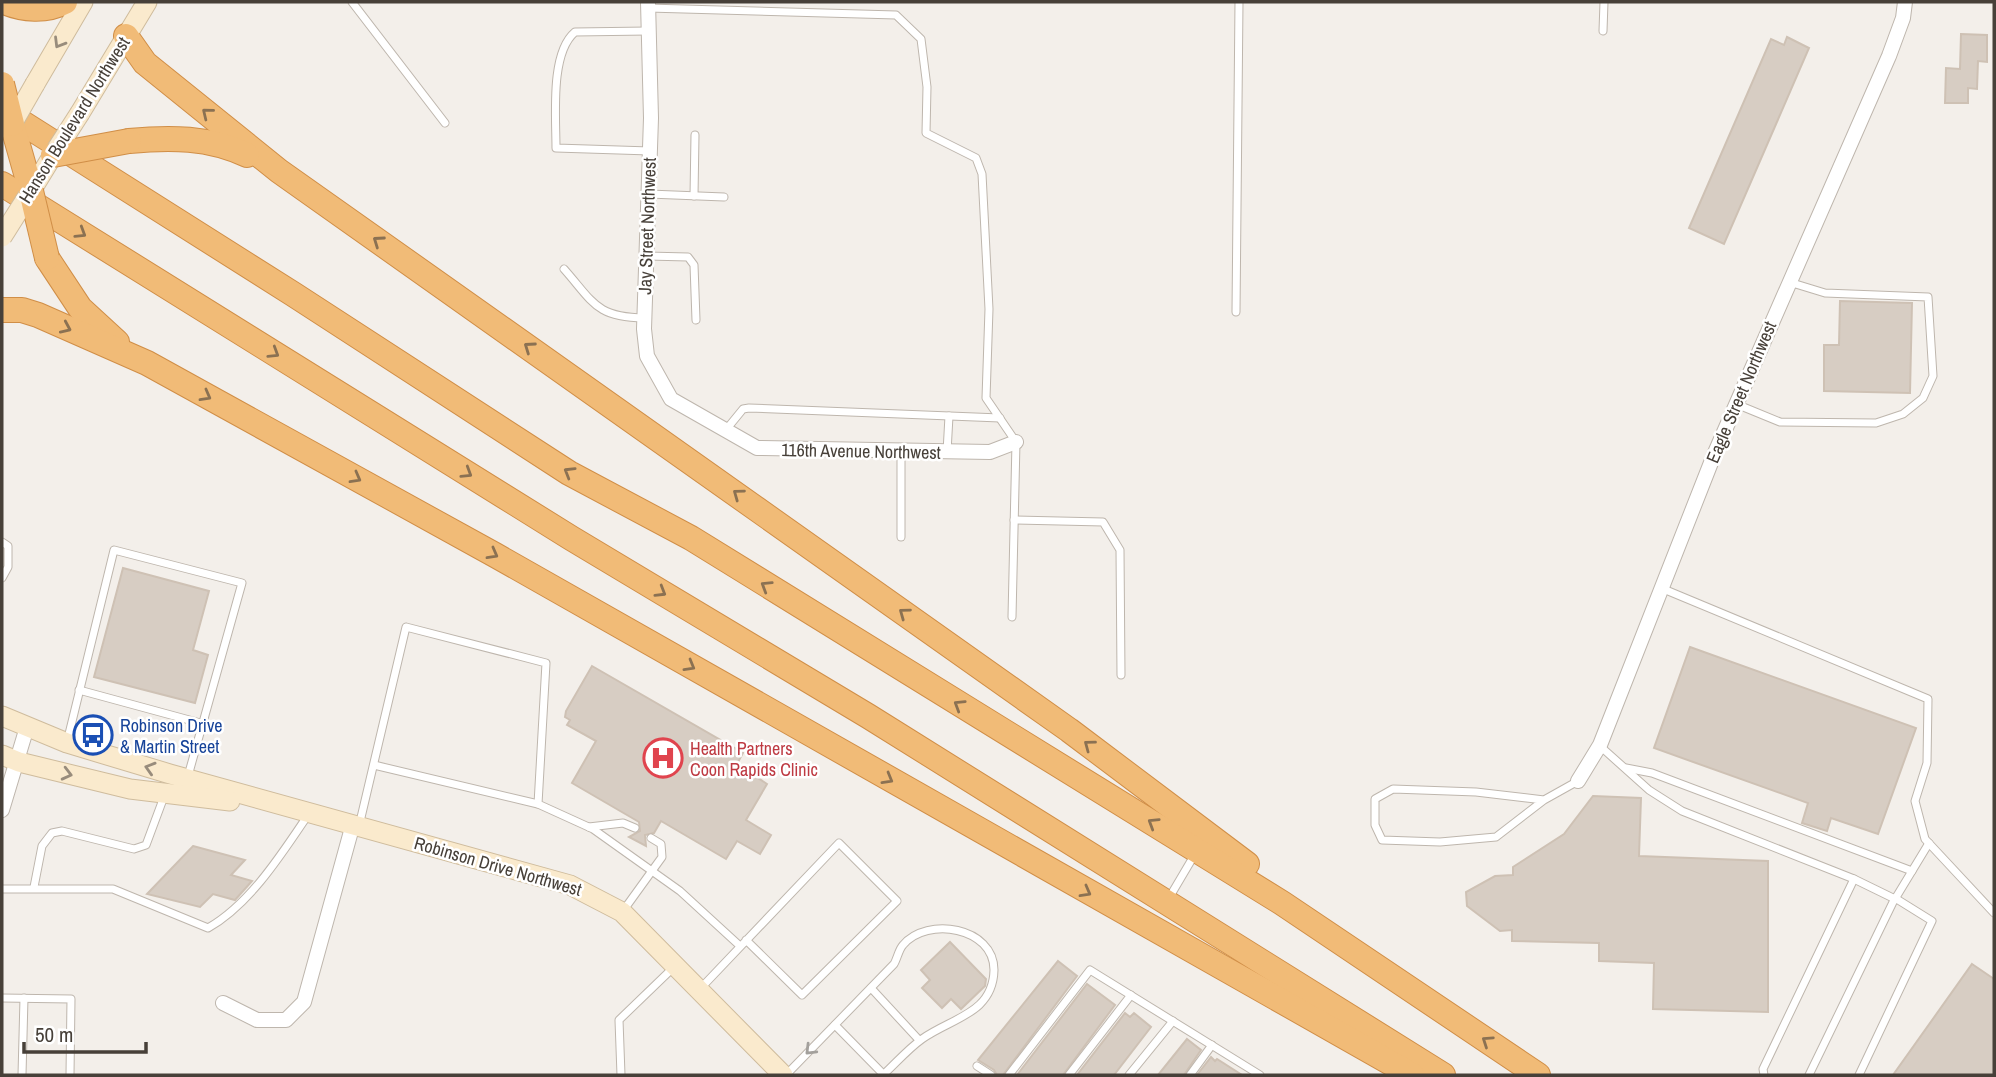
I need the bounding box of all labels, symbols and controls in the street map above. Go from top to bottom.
street label: Hanson Boulevard Northwest [13,32,135,208]
one-way arrow [54,35,67,48]
one-way arrow [202,109,215,121]
street label: Jay Street Northwest [632,157,662,295]
one-way arrow [73,224,86,237]
one-way arrow [373,237,386,249]
street label: Eagle Street Northwest [1700,317,1782,467]
one-way arrow [59,320,72,334]
one-way arrow [524,343,537,355]
one-way arrow [266,344,279,357]
one-way arrow [199,388,212,401]
street label: 116th Avenue Northwest [781,437,941,465]
one-way arrow [459,465,472,478]
one-way arrow [563,468,576,481]
one-way arrow [348,470,361,483]
one-way arrow [733,490,746,503]
one-way arrow [486,546,498,559]
one-way arrow [760,581,773,594]
one-way arrow [654,583,667,596]
one-way arrow [899,608,912,621]
one-way arrow [683,658,696,671]
one-way arrow [954,700,967,713]
place label: Robinson Drive & Martin Street [120,713,223,759]
bus stop icon: Robinson Drive & Martin Street [72,714,114,756]
place label: Health Partners Coon Rapids Clinic [690,736,818,782]
hospital icon: Health Partners Coon Rapids Clinic [642,737,684,779]
one-way arrow [1084,741,1096,754]
one-way arrow [145,762,157,776]
one-way arrow [61,766,73,780]
one-way arrow [881,771,893,784]
one-way arrow [1148,819,1161,832]
street label: Robinson Drive Northwest [411,830,585,902]
one-way arrow [1078,884,1091,897]
scale bar [24,1010,147,1054]
text: 50 m [35,1020,73,1049]
one-way arrow [1482,1036,1495,1049]
one-way arrow [805,1042,818,1055]

